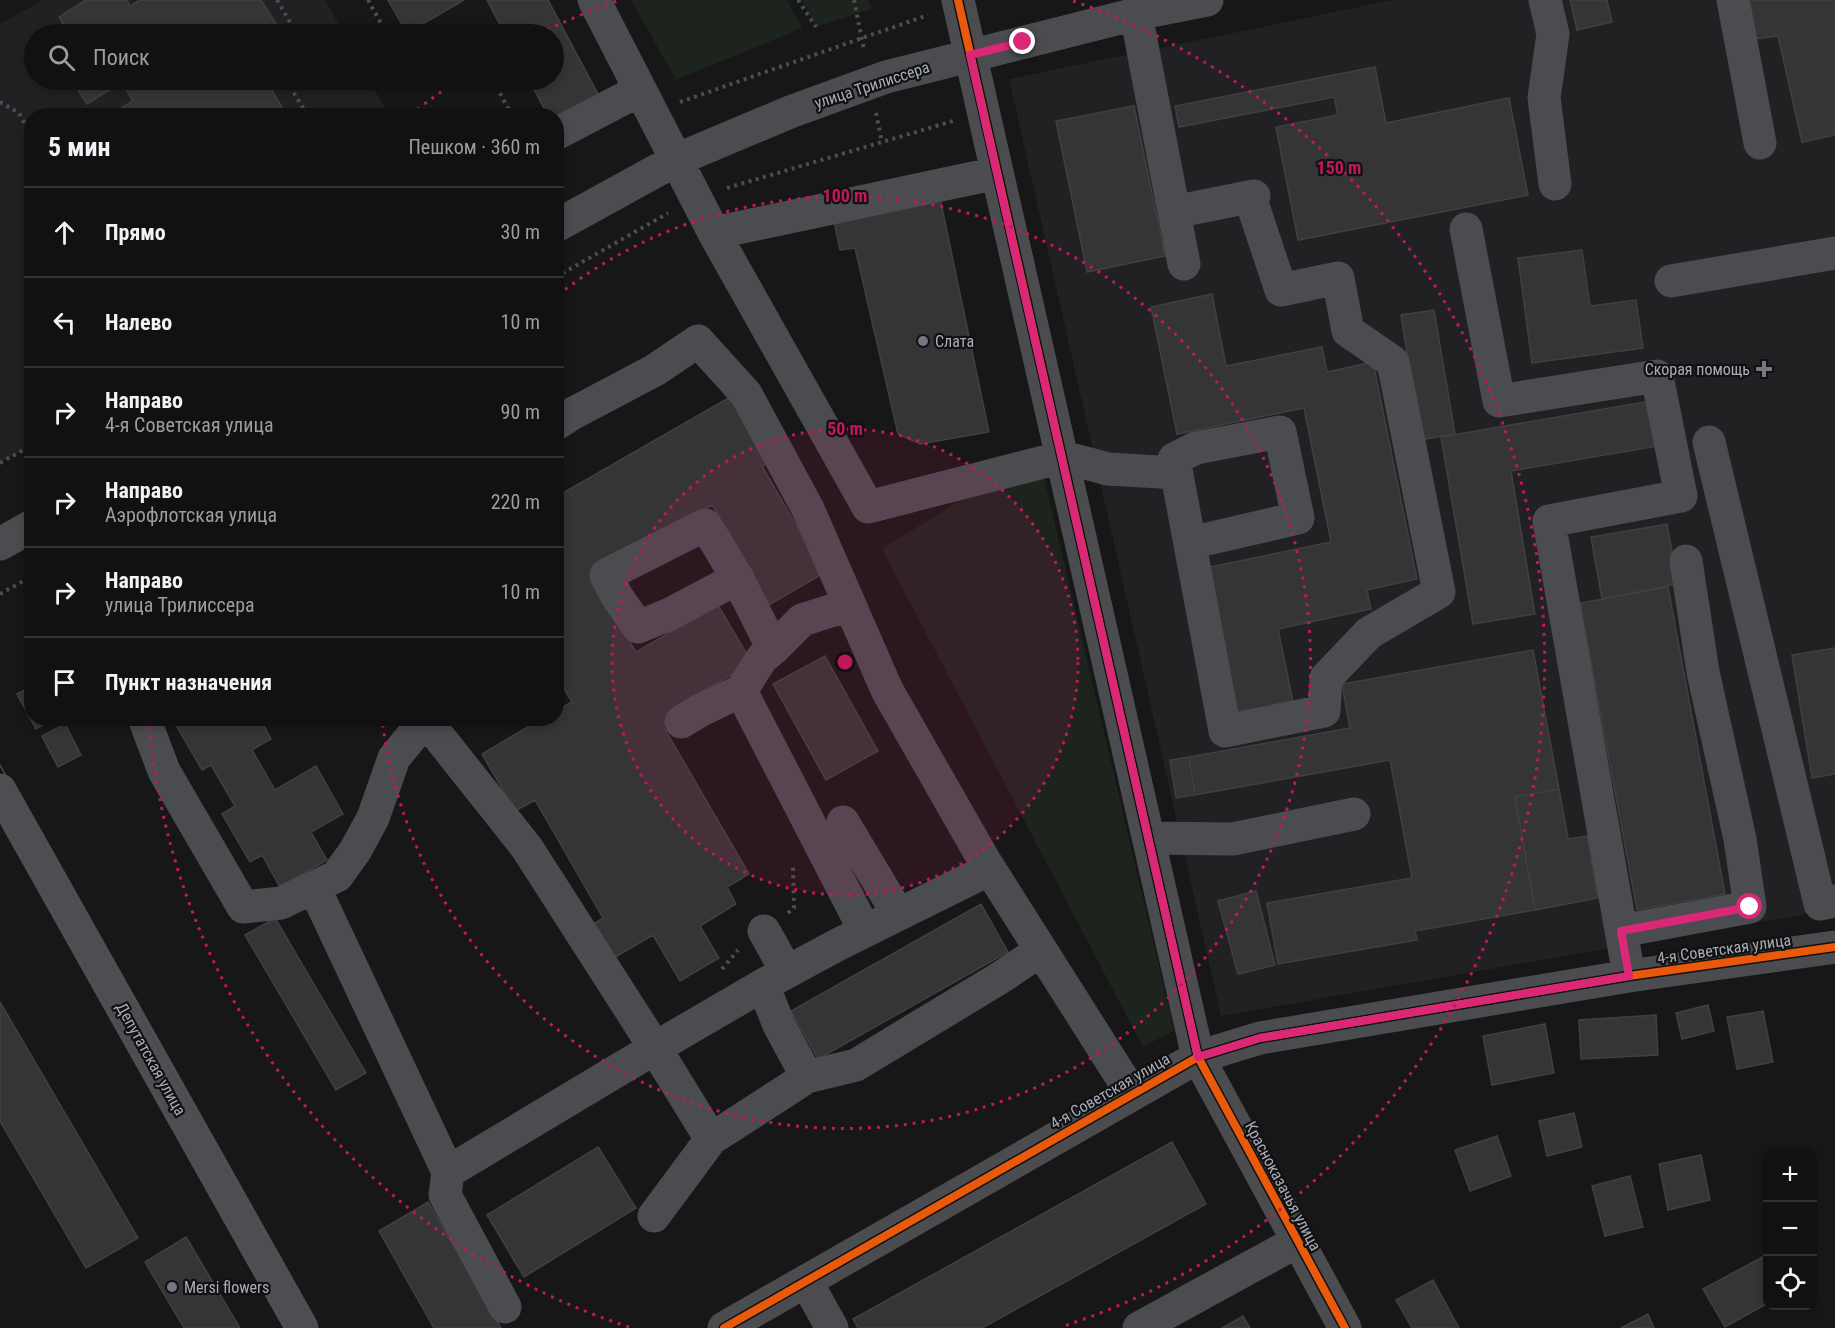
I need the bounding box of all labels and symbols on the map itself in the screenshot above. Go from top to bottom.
route end [1009,28,1035,54]
street label: улица Трилиссера [812,57,932,113]
text: 150 m [1317,157,1361,178]
text: 100 m [823,185,867,206]
place label: Слата [935,332,974,351]
marker: Слата [916,334,930,348]
place label: Скорая помощь [1645,360,1750,379]
marker: Скорая помощь [1755,360,1773,378]
text: 50 m [827,418,863,439]
centre of rings [835,652,855,672]
route start [1736,893,1762,919]
street label: 4-я Советская улица [1656,930,1792,968]
street label: Депутатская улица [112,999,190,1119]
street label: 4-я Советская улица [1047,1049,1173,1133]
street label: Красноказачья улица [1241,1118,1325,1254]
place label: Mersi flowers [184,1278,269,1297]
marker: Mersi flowers [165,1280,179,1294]

